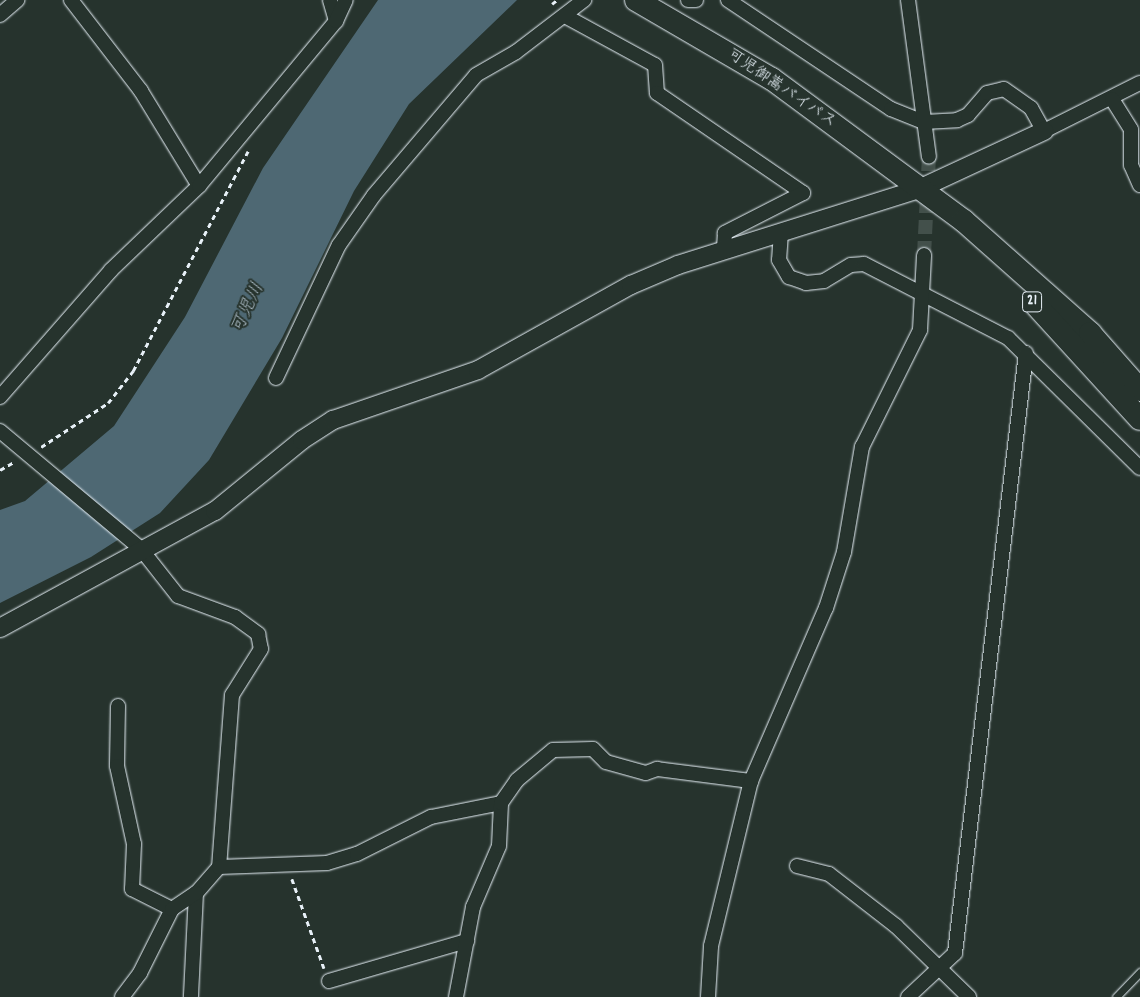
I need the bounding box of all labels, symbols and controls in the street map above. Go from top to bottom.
street label: 可児御嵩バイパス [723,45,839,133]
water label: 可児川 [228,280,270,338]
road number: 21 [1022,290,1042,314]

